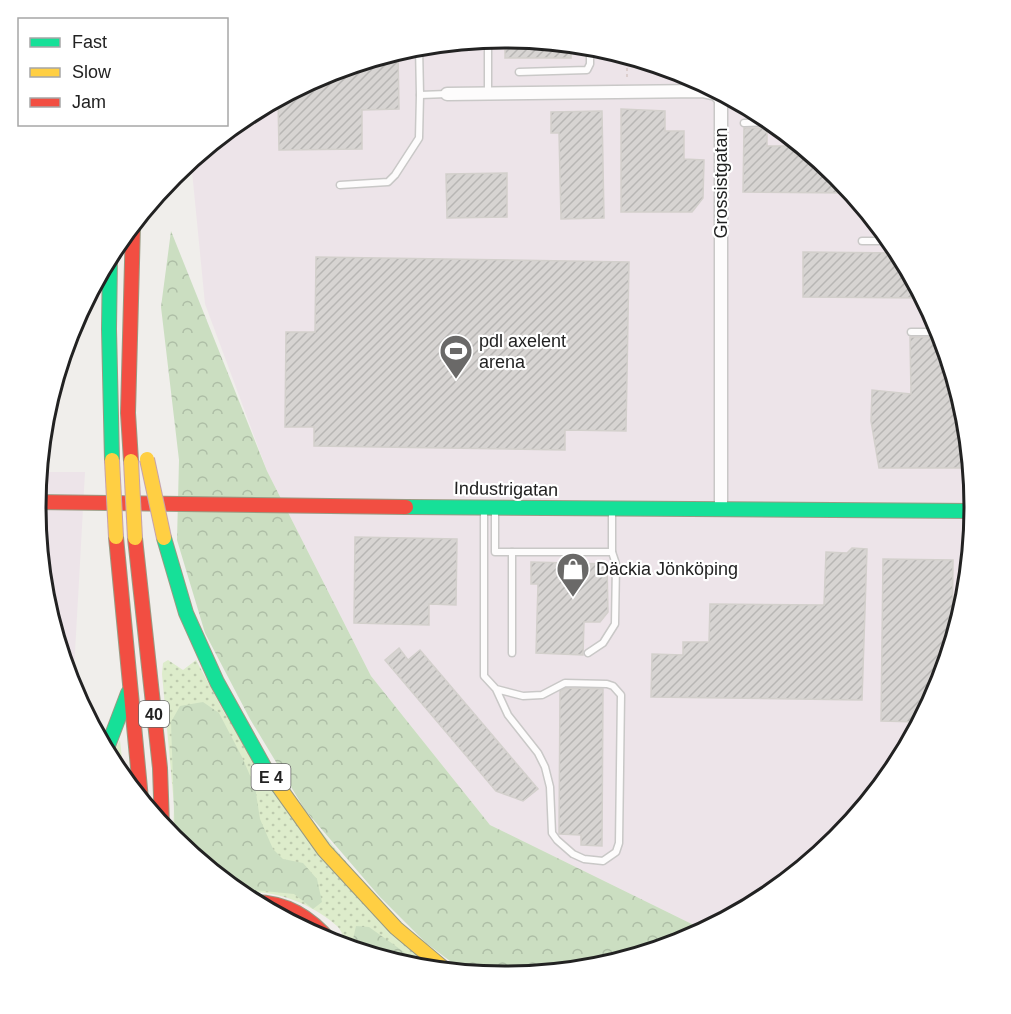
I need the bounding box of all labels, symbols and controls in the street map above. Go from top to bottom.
legend [18,18,228,126]
text: Fast [72,32,107,52]
text: Slow [72,62,112,82]
text: Jam [72,92,106,112]
street label: Grossistgatan [711,127,731,239]
place label: pdl axelent arena [479,331,566,372]
sports icon: pdl axelent arena [438,333,474,380]
street label: Industrigatan [454,478,558,500]
shop icon: Däckia Jönköping [555,551,591,598]
place label: Däckia Jönköping [596,559,738,579]
road number: 40 [139,701,169,727]
road number: E 4 [252,764,290,790]

